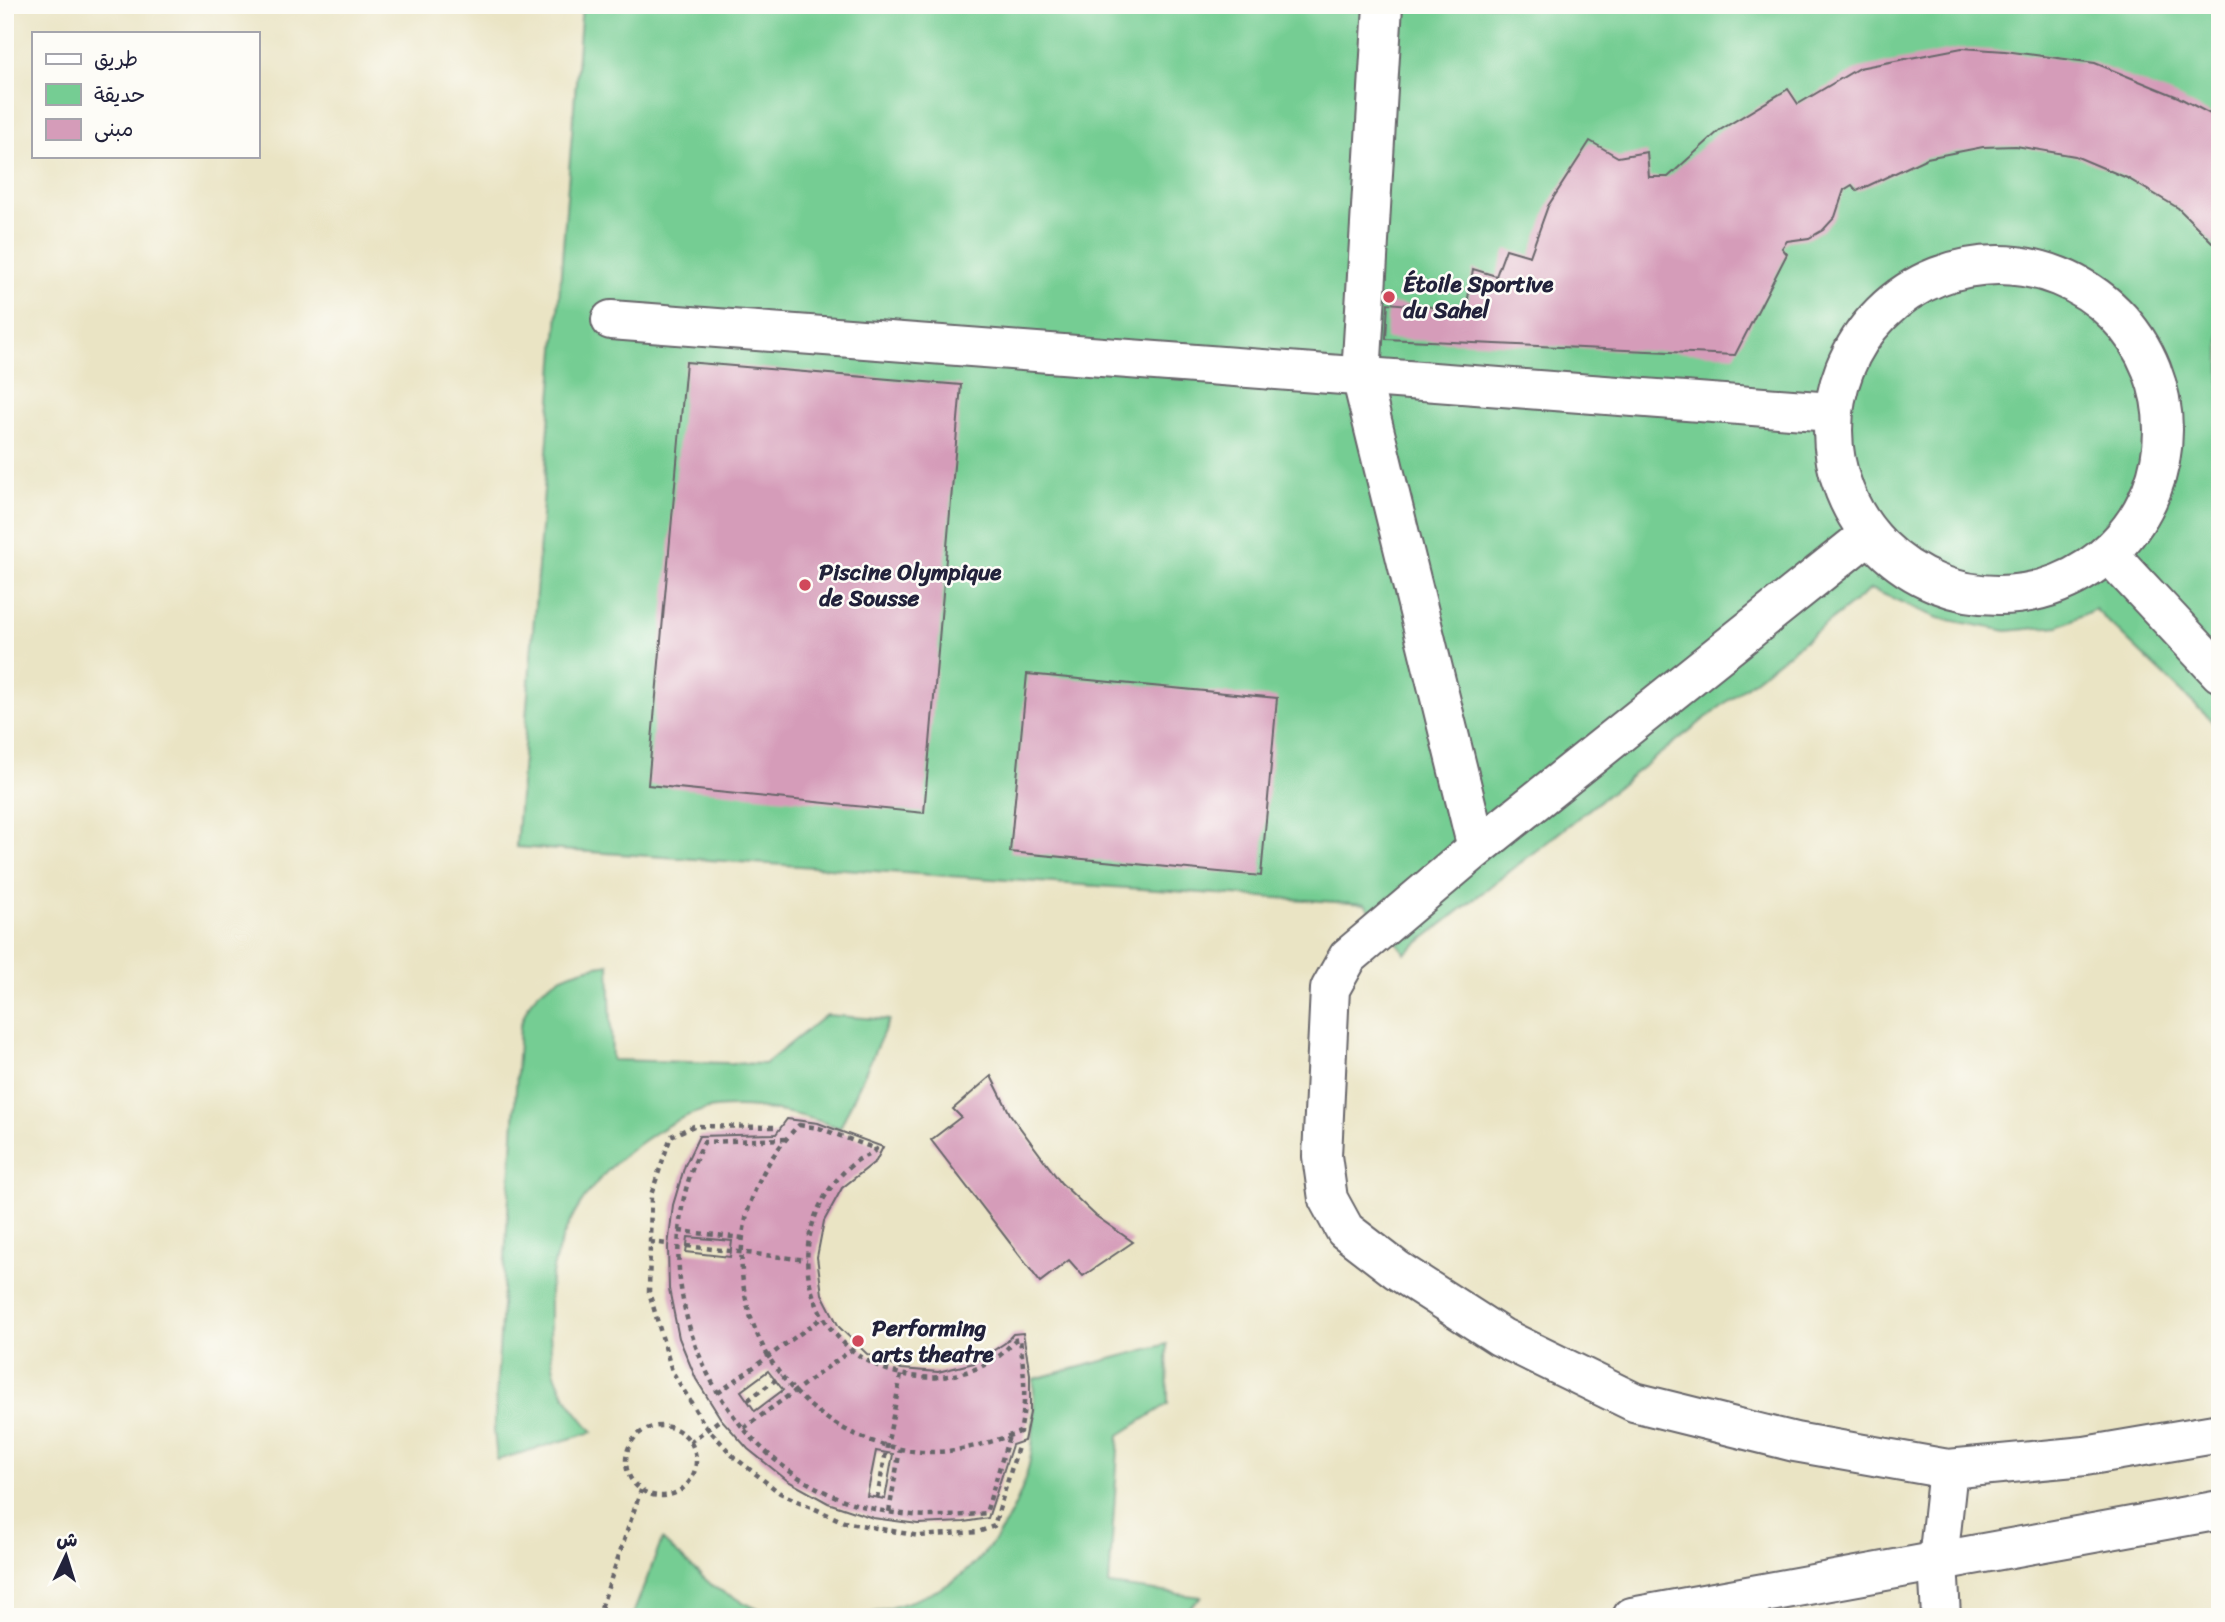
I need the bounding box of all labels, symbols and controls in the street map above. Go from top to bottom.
legend [32,32,259,158]
text: طريق [94,40,138,78]
text: حديقة [94,76,145,114]
text: مبنى [94,110,133,148]
place label: Étoile Sportive du Sahel [1403,264,1554,331]
marker: Étoile Sportive du Sahel [1381,289,1397,305]
place label: Piscine Olympique de Sousse [819,552,1002,619]
marker: Piscine Olympique de Sousse [797,577,813,593]
place label: Performing arts theatre [871,1308,995,1375]
marker: Performing arts theatre [850,1333,866,1349]
north arrow [32,1520,102,1590]
text: ش [56,1522,79,1557]

